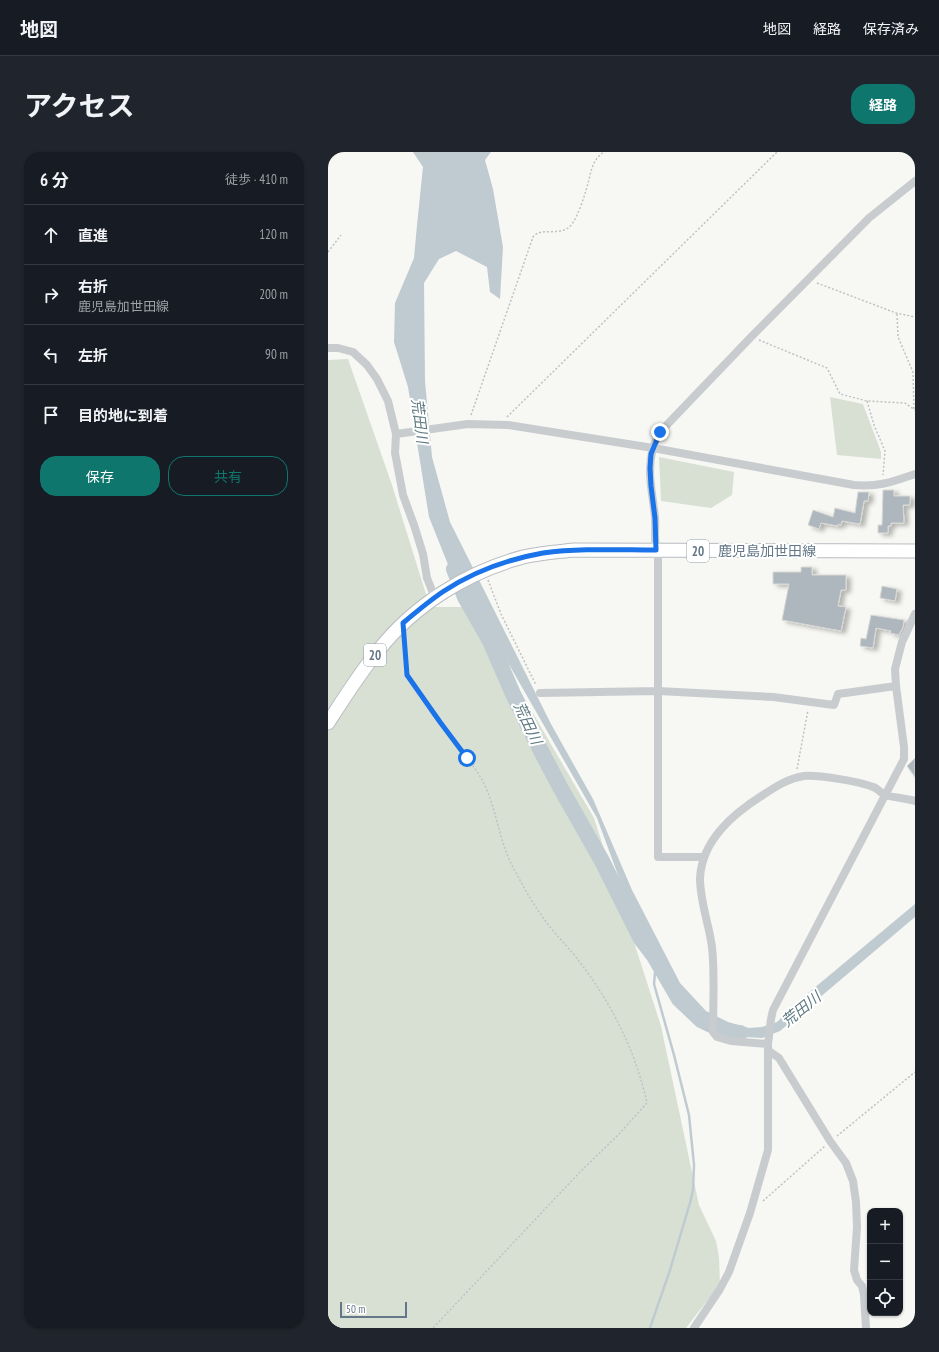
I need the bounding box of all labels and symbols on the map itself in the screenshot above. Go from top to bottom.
water label: 荒田川 [408,398,432,446]
route end [651,423,669,441]
road number: 20 [687,540,709,562]
street label: 鹿児島加世田線 [718,542,816,560]
road number: 20 [364,644,386,666]
water label: 荒田川 [510,699,547,749]
route start [458,749,476,767]
water label: 荒田川 [778,986,826,1031]
scale bar [340,1300,407,1319]

